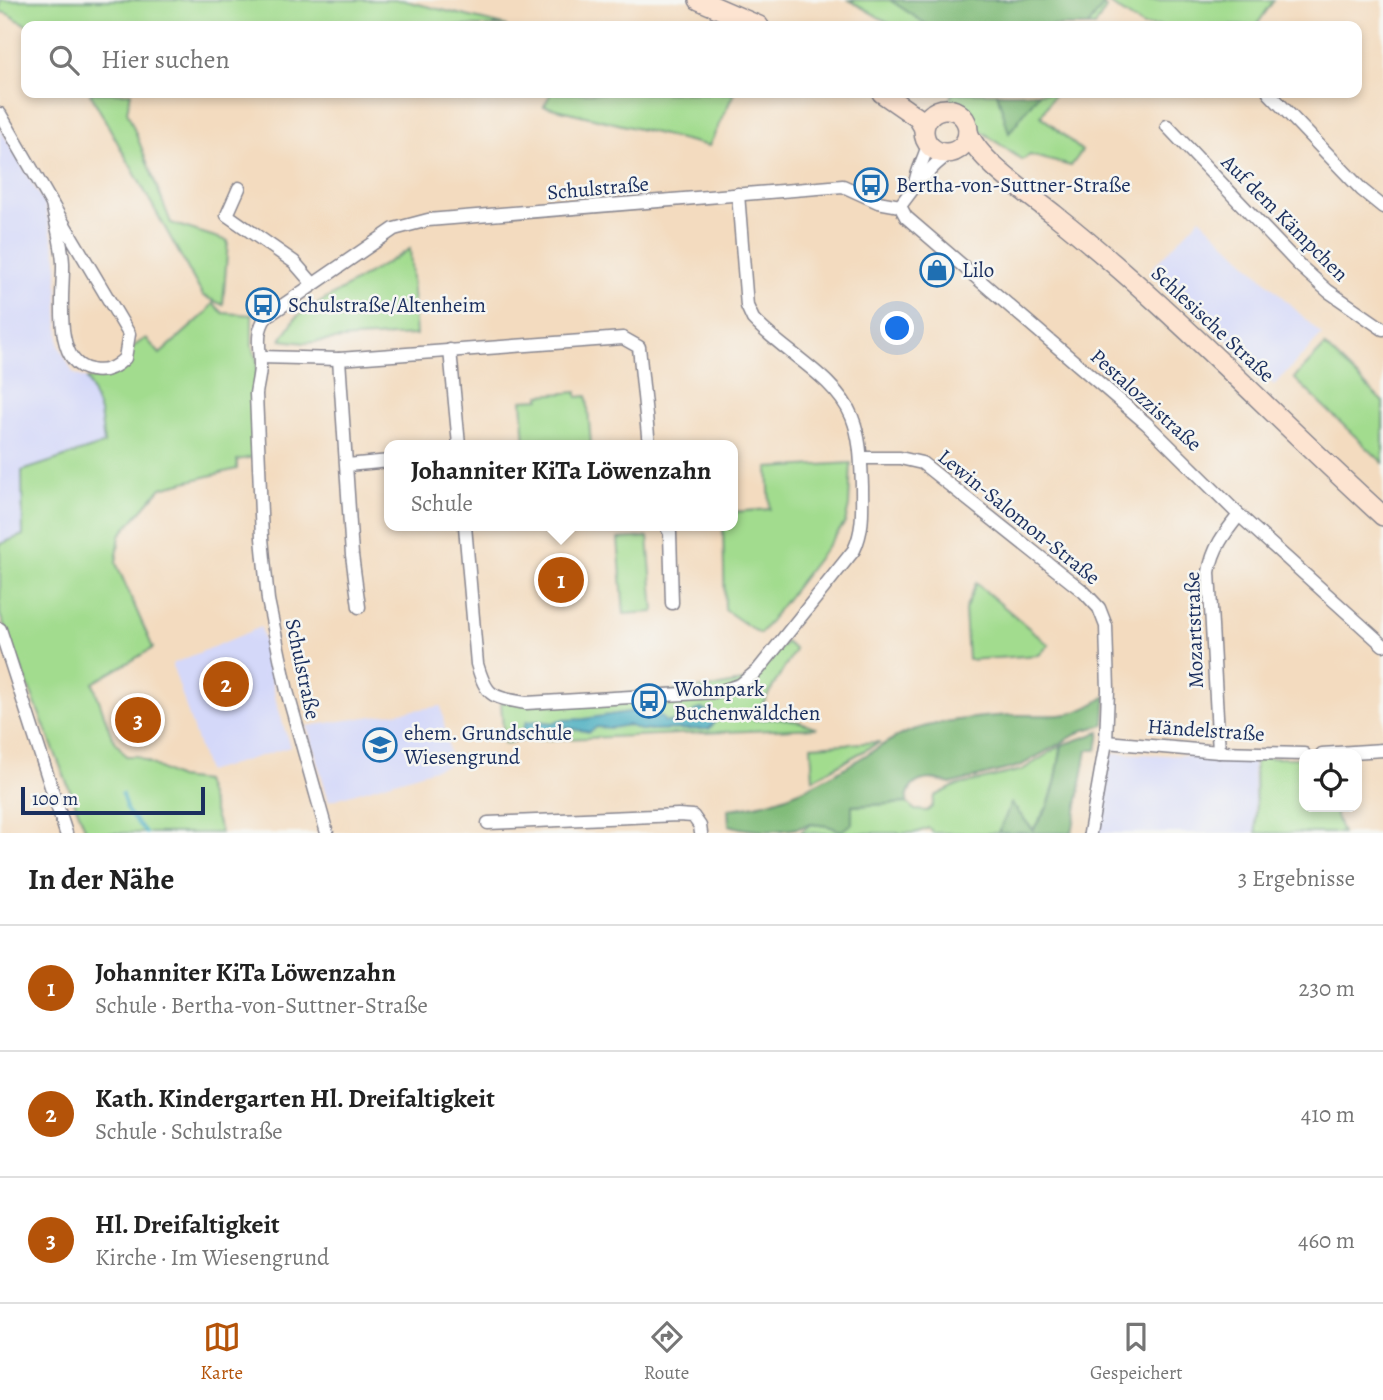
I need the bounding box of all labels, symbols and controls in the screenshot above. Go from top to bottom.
search box [21,21,1362,98]
icon: search [45,41,83,79]
text: Hier suchen [101,42,230,77]
street label: Auf dem Kämpchen [1215,148,1355,288]
bus stop icon: Bertha-von-Suttner-Straße [852,166,890,204]
street label: Schulstraße [546,170,650,206]
place label: Bertha-von-Suttner-Straße [896,171,1131,199]
shop icon: Lilo [918,251,956,289]
place label: Lilo [962,256,994,284]
street label: Schlesische Straße [1145,259,1281,389]
bus stop icon: Schulstraße/Altenheim [244,286,282,324]
place label: Schulstraße/Altenheim [288,291,486,319]
your location [880,311,914,345]
street label: Pestalozzistraße [1084,342,1208,458]
popup [384,440,738,531]
street label: Lewin-Salomon-Straße [932,443,1106,591]
text: Johanniter KiTa Löwenzahn [411,453,711,488]
text: Schule [411,488,473,519]
pin: 1 [538,554,584,606]
street label: Mozartstraße [1178,571,1210,689]
street label: Schulstraße [279,616,327,722]
pin: 2 [203,658,249,710]
place label: Wohnpark Buchenwäldchen [673,675,820,727]
bus stop icon: Wohnpark Buchenwäldchen [630,682,668,720]
pin: 3 [115,694,161,746]
street label: Händelstraße [1147,712,1265,748]
place label: ehem. Grundschule Wiesengrund [403,719,572,771]
school or university icon: ehem. Grundschule Wiesengrund [361,726,399,764]
map controls [1299,749,1362,812]
button: locate [1299,749,1362,812]
scale bar [21,784,205,816]
text: 100 m [32,786,78,812]
text: In der Nähe [28,859,174,899]
text: 3 Ergebnisse [1238,863,1355,894]
text: Johanniter KiTa Löwenzahn [95,955,396,990]
text: 1 [47,973,55,1004]
text: 230 m [1299,973,1355,1004]
text: Schule · Bertha-von-Suttner-Straße [95,990,428,1021]
text: Kath. Kindergarten Hl. Dreifaltigkeit [95,1081,495,1116]
text: 2 [45,1099,57,1130]
text: 410 m [1301,1099,1355,1130]
text: Schule · Schulstraße [95,1116,283,1147]
text: Hl. Dreifaltigkeit [95,1207,280,1242]
text: 3 [46,1225,56,1256]
text: 460 m [1298,1225,1355,1256]
text: Kirche · Im Wiesengrund [95,1242,329,1273]
tab: Karte [200,1318,243,1386]
tab: Route [644,1318,689,1386]
tab: Gespeichert [1090,1318,1183,1386]

